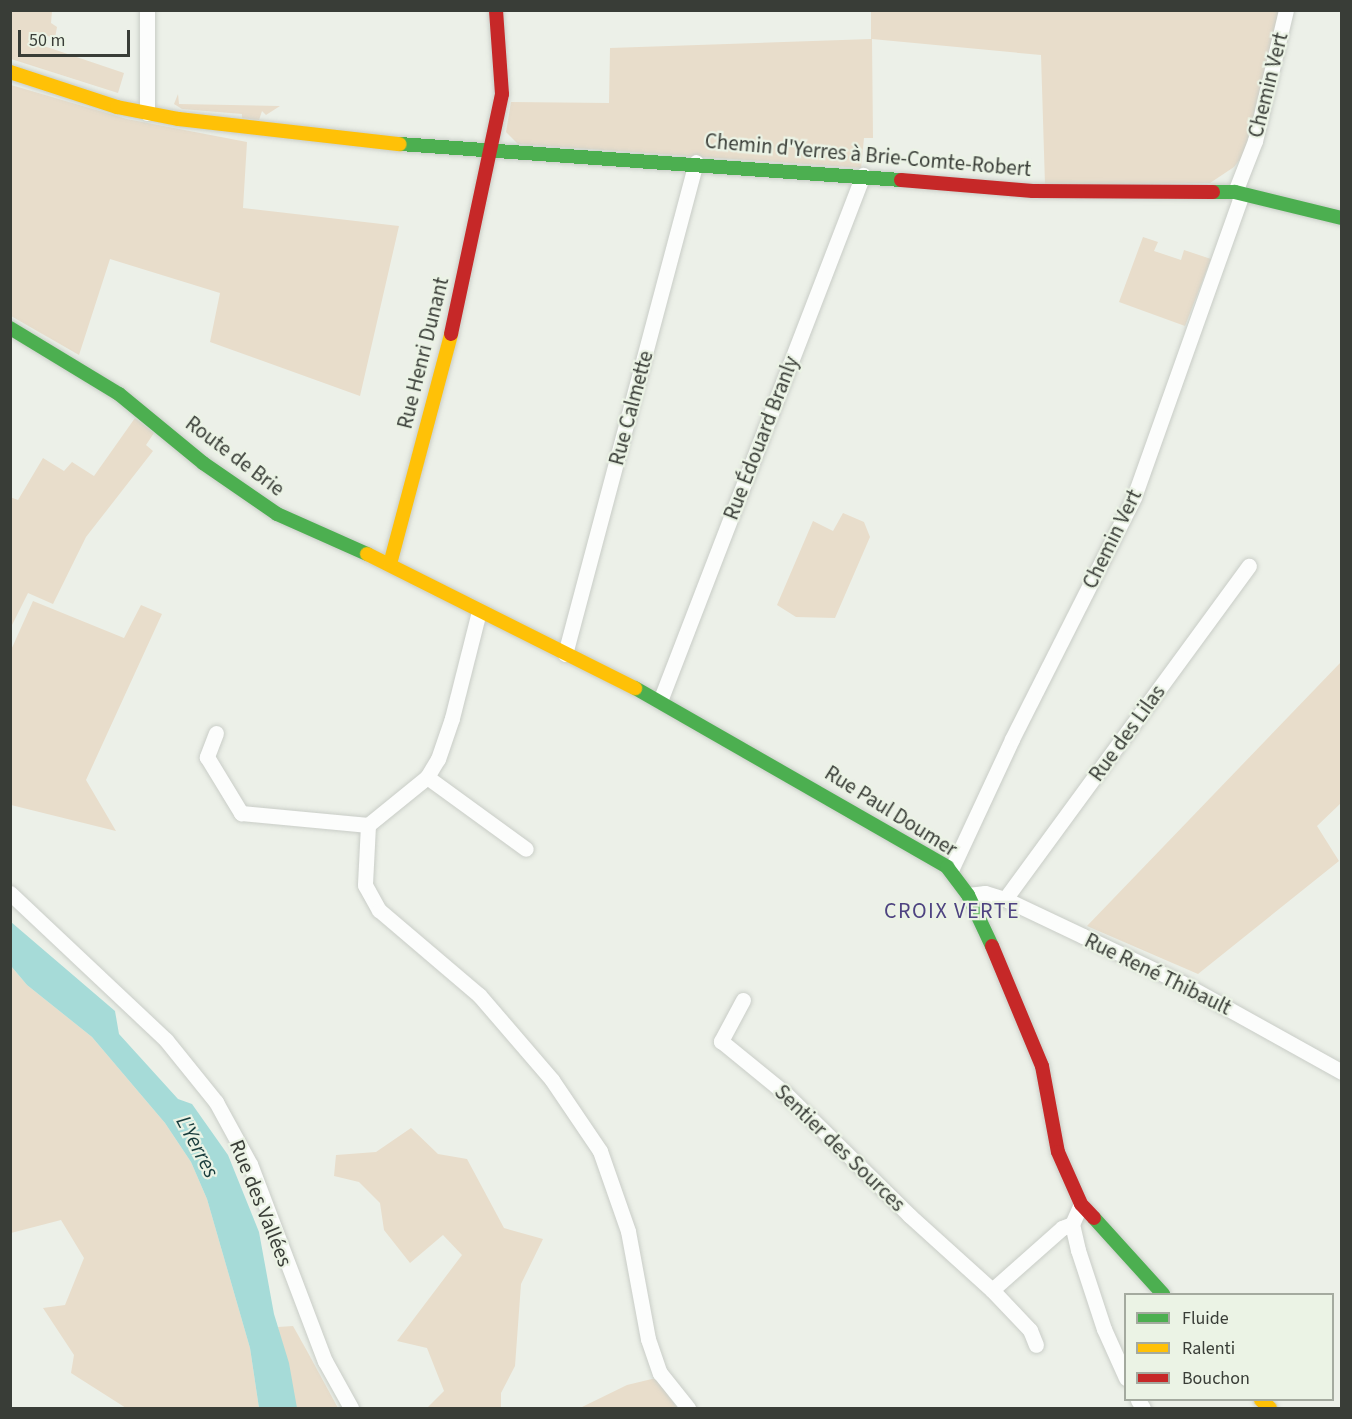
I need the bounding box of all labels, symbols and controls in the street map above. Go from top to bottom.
scale bar [21,18,134,56]
text: 50 m [29,28,65,53]
street label: Chemin Vert [1243,30,1293,140]
street label: Chemin d'Yerres à Brie-Comte-Robert [704,128,1032,182]
street label: Rue Henri Dunant [392,275,454,431]
street label: Rue Calmette [604,348,658,468]
street label: Rue Édouard Branly [718,353,804,523]
street label: Route de Brie [181,411,289,501]
street label: Chemin Vert [1077,485,1147,593]
street label: Rue des Lilas [1084,680,1170,786]
street label: Rue Paul Doumer [820,760,962,862]
district label: CROIX VERTE [884,899,1020,925]
street label: Rue René Thibault [1081,928,1235,1020]
street label: Sentier des Sources [769,1079,911,1217]
water label: L'Yerres [170,1111,224,1183]
street label: Rue des Vallées [224,1136,298,1270]
legend [1124,1293,1334,1401]
text: Fluide [1182,1306,1229,1331]
text: Ralenti [1182,1336,1235,1361]
text: Bouchon [1182,1366,1250,1391]

